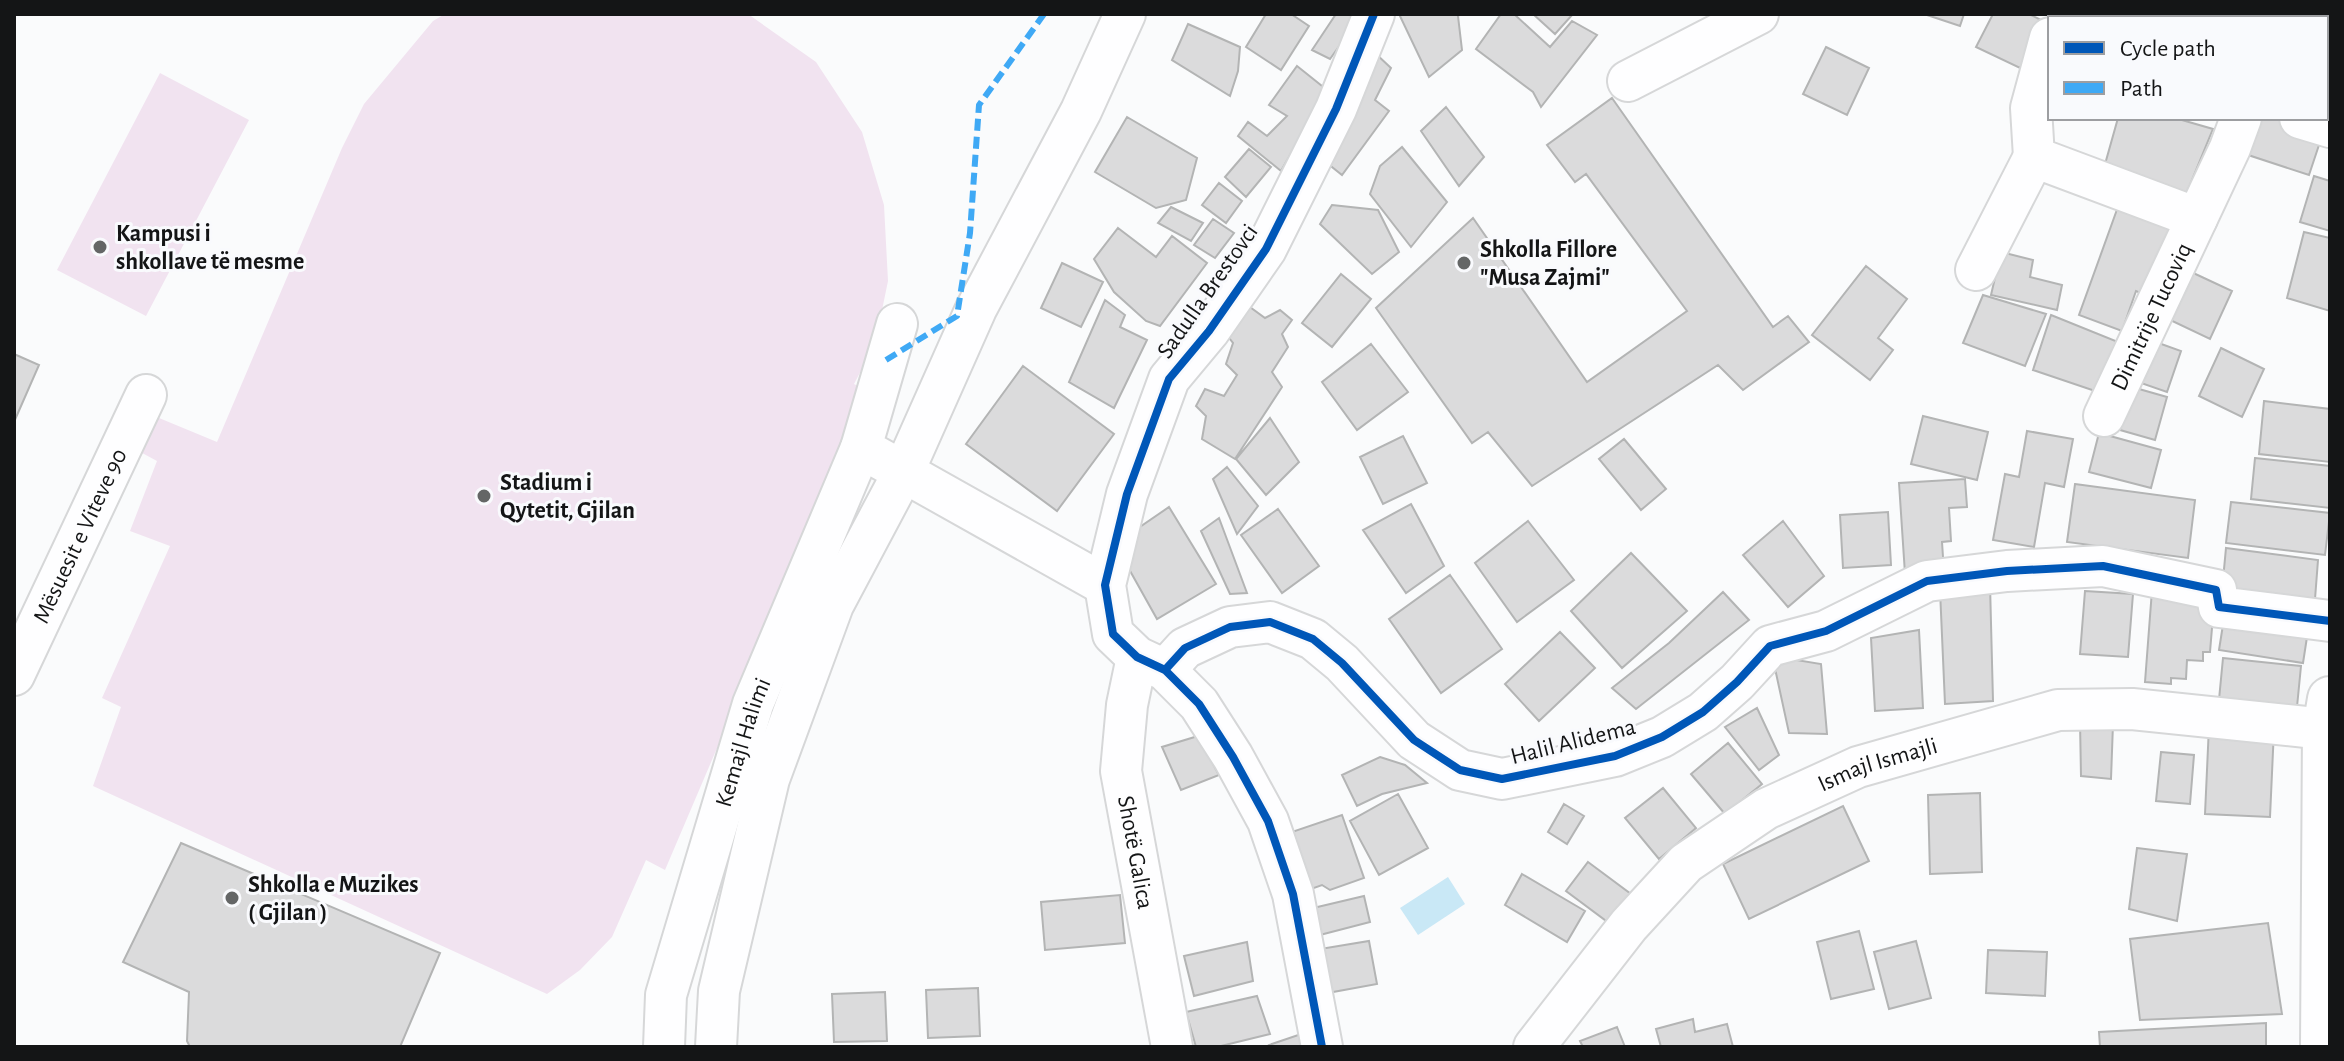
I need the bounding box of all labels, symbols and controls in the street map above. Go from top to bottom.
legend [2048,16,2328,120]
text: Cycle path [2120,37,2216,61]
text: Path [2120,77,2163,101]
street label: Sadulla Brestovci [1153,220,1263,363]
place label: Kampusi i shkollave të mesme [116,222,304,274]
marker: Kampusi i shkollave të mesme [91,238,109,256]
place label: Shkolla Fillore "Musa Zajmi" [1480,238,1617,290]
street label: Dimitrije Tucoviq [2107,239,2197,394]
marker: Shkolla Fillore "Musa Zajmi" [1455,254,1473,272]
street label: Mësuesit e Viteve 90 [29,445,132,627]
place label: Stadium i Qytetit, Gjilan [500,471,635,523]
marker: Stadium i Qytetit, Gjilan [475,487,493,505]
street label: Kemajl Halimi [712,675,776,810]
street label: Halil Alidema [1508,715,1638,769]
street label: Ismajl Ismajli [1814,734,1940,797]
street label: Shotë Galica [1113,794,1157,911]
place label: Shkolla e Muzikes ( Gjilan ) [248,873,418,925]
marker: Shkolla e Muzikes ( Gjilan ) [223,889,241,907]

